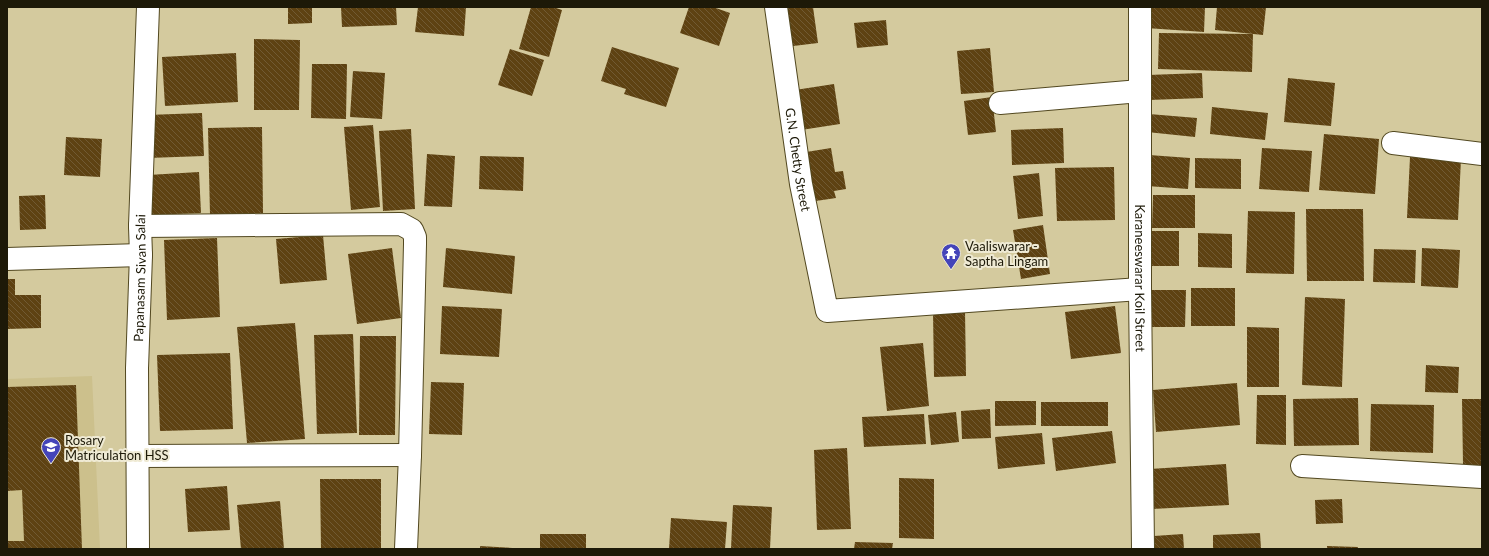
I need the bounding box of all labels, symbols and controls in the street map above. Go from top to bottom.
street label: G.N. Chetty Street [782,107,814,213]
street label: Karaneeswarar Koil Street [1132,204,1149,352]
street label: Papanasam Sivan Salai [130,214,149,342]
place label: Vaaliswarar - Saptha Lingam [965,238,1048,269]
temple icon: Vaaliswarar - Saptha Lingam [940,242,962,270]
place label: Rosary Matriculation HSS [65,432,169,463]
school or university icon: Rosary Matriculation HSS [40,436,62,464]

